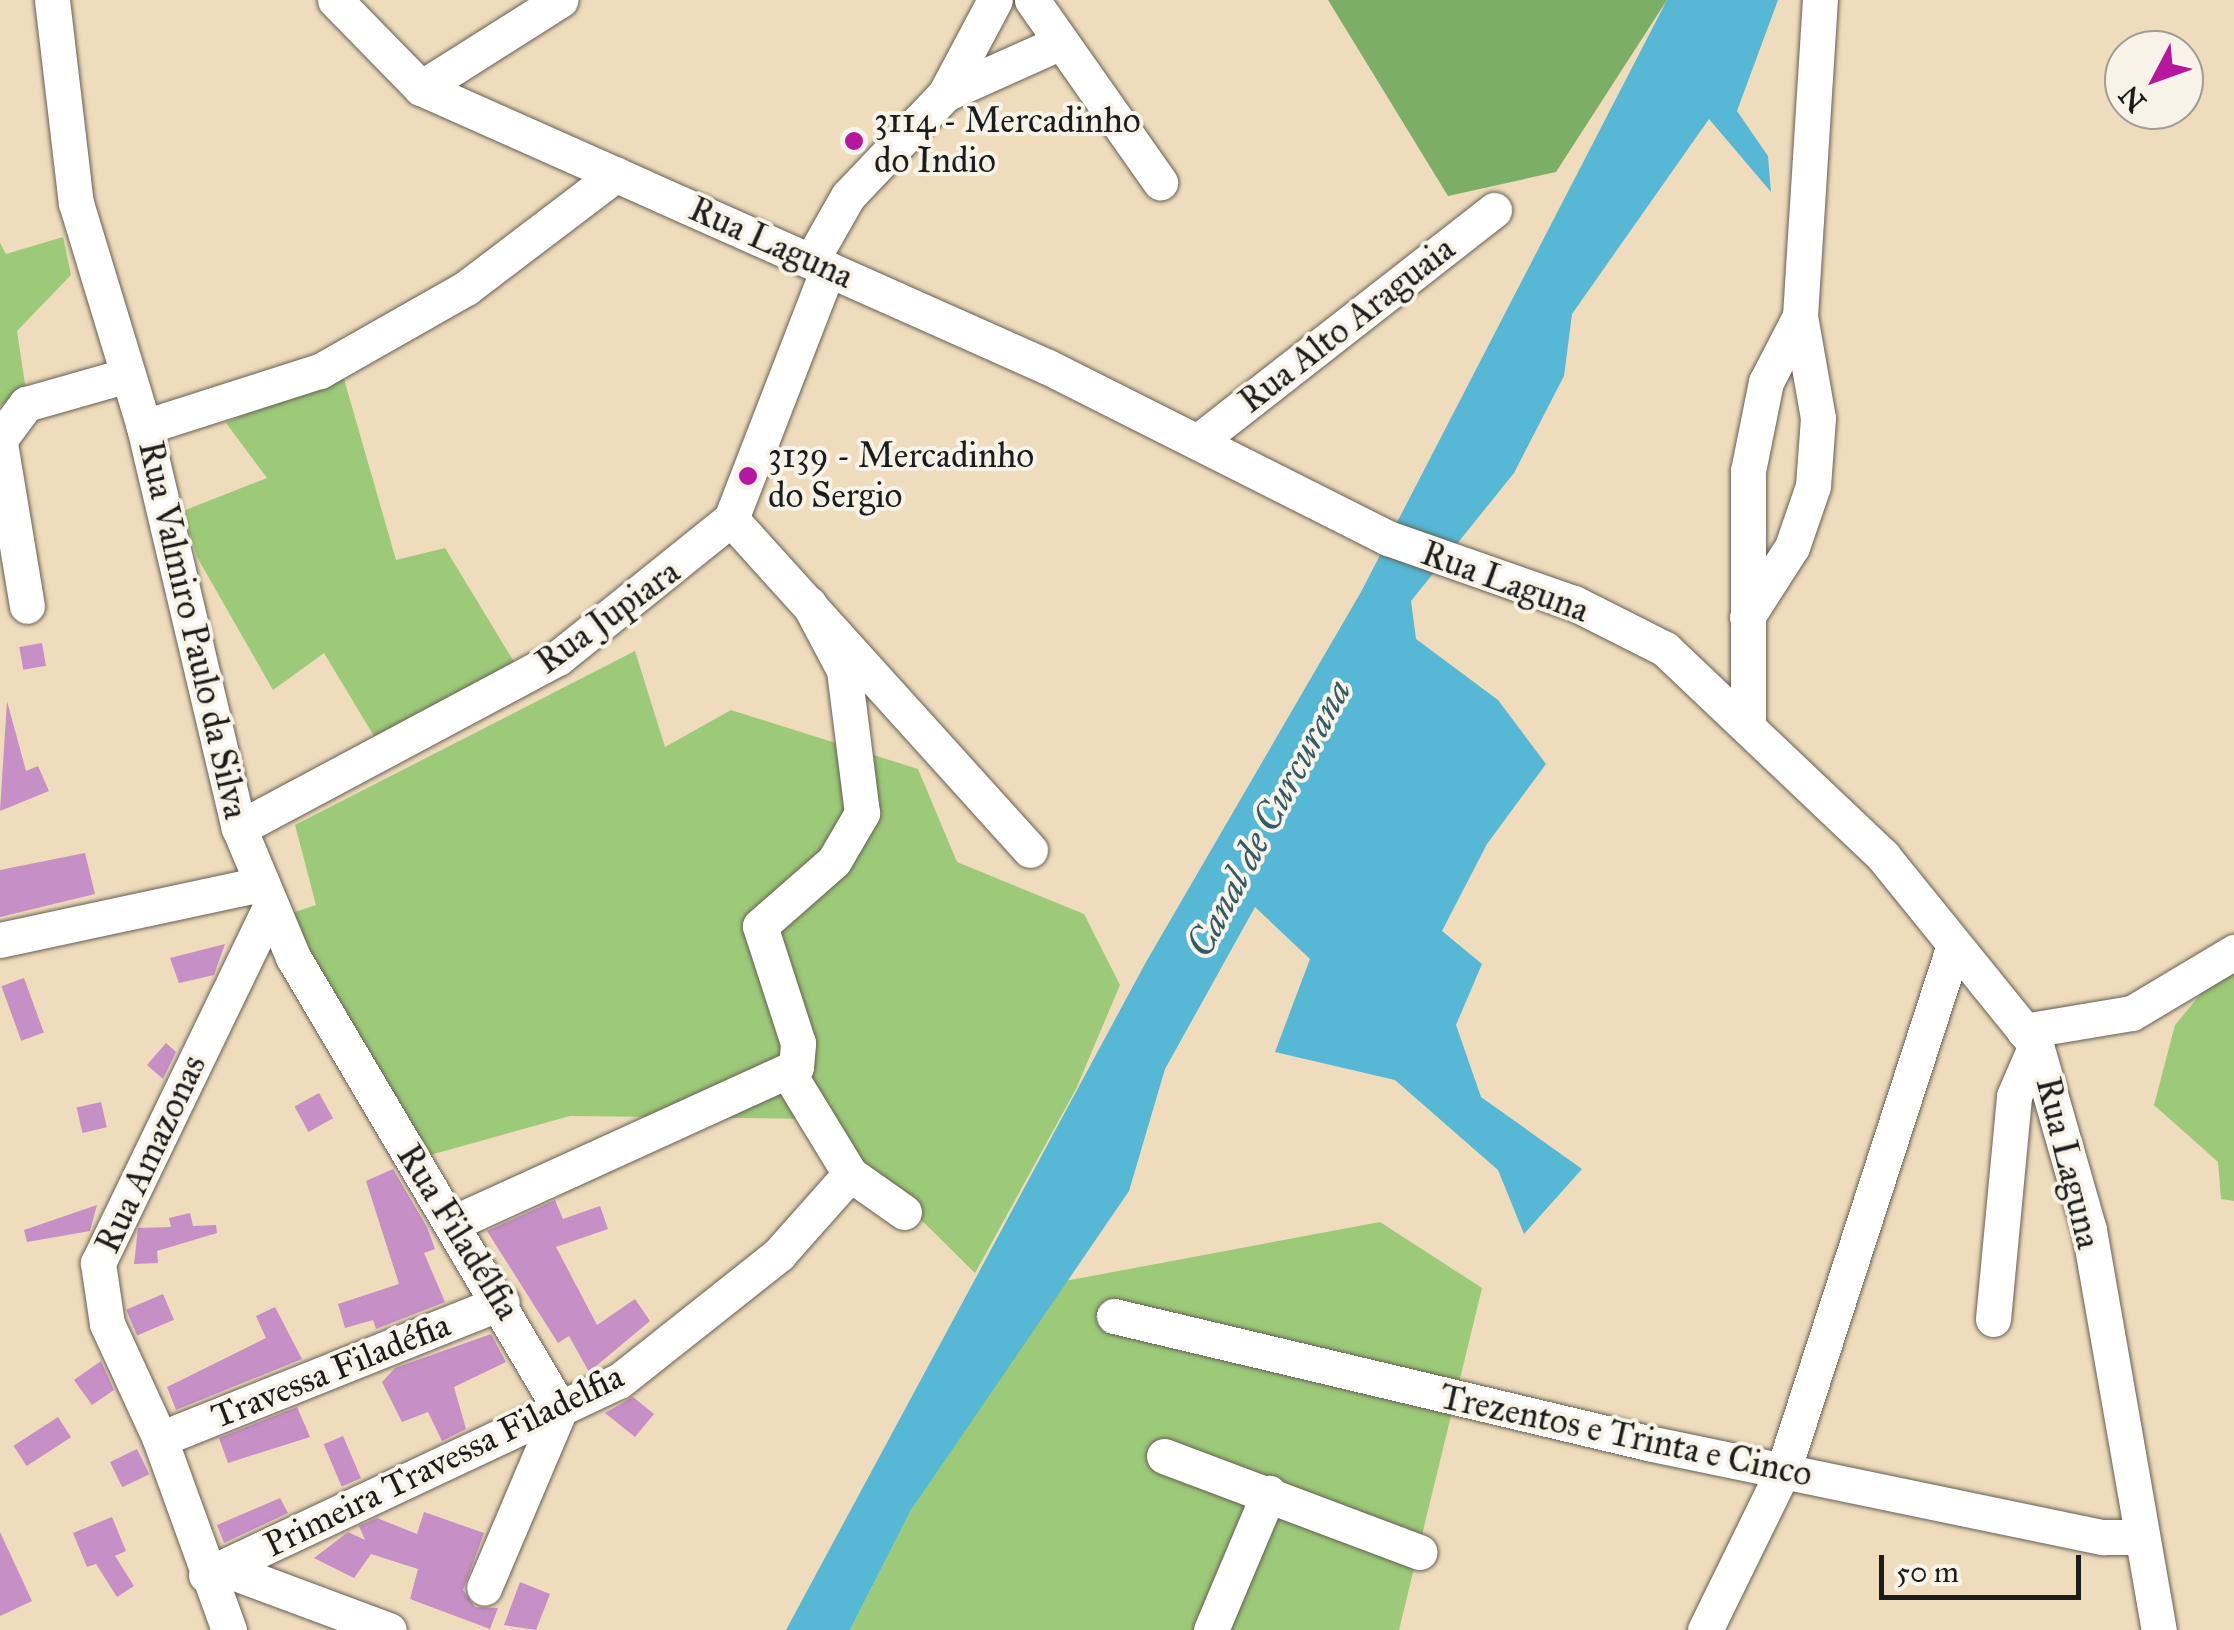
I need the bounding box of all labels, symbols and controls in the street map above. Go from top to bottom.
north arrow [2104,30,2204,130]
text: N [2111,78,2153,119]
place label: 3114 - Mercadinho do Indio [874,100,1141,182]
marker: 3114 - Mercadinho do Indio [843,130,865,152]
street label: Rua Laguna [683,188,859,298]
street label: Rua Alto Araguaia [1231,228,1463,422]
place label: 3139 - Mercadinho do Sergio [768,435,1034,517]
street label: Rua Valmiro Paulo da Silva [129,437,257,823]
marker: 3139 - Mercadinho do Sergio [737,465,759,487]
street label: Rua Laguna [1416,532,1594,632]
street label: Rua Jupiara [528,551,688,683]
water label: Canal de Curcurana [1177,672,1361,964]
street label: Rua Amazonas [87,1048,215,1260]
street label: Rua Laguna [2026,1073,2110,1253]
street label: Rua Filadélfia [388,1137,528,1327]
street label: Travessa Filadéfia [206,1304,456,1438]
street label: Primeira Travessa Filadelfia [258,1356,630,1566]
street label: Trezentos e Trinta e Cinco [1436,1376,1816,1496]
scale bar [1884,1535,2086,1597]
text: 50 m [1896,1554,1959,1590]

